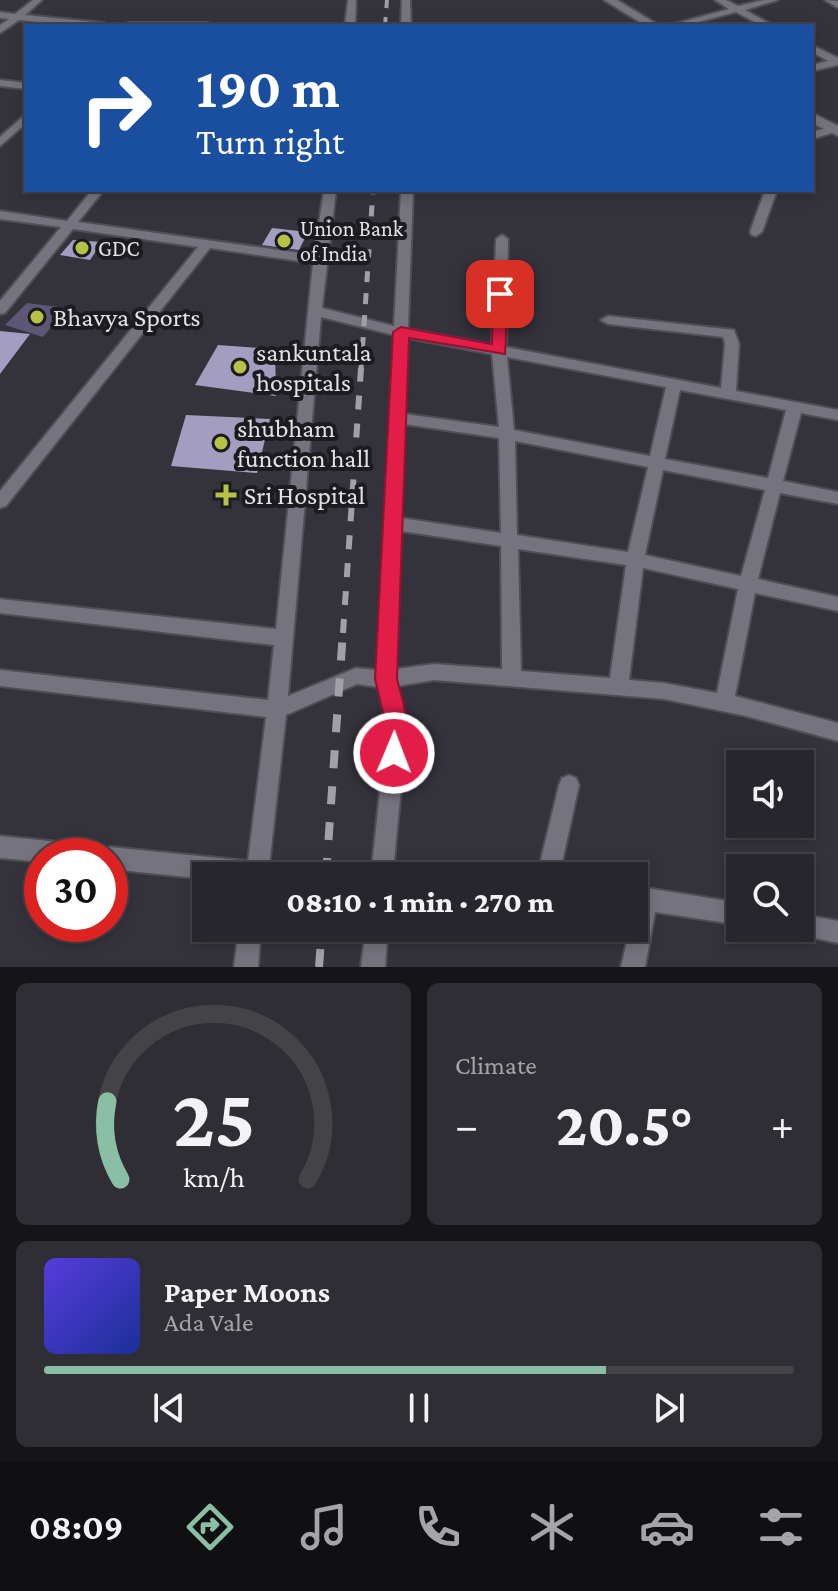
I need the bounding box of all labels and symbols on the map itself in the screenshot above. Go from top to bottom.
place label: Union Bank of India [300,216,404,266]
marker: Union Bank of India [275,232,293,250]
place label: GDC [98,236,140,261]
marker: GDC [73,239,91,257]
pin [466,260,534,328]
place label: Bhavya Sports [53,303,201,332]
marker: Bhavya Sports [28,308,46,326]
place label: sankuntala hospitals [256,338,372,397]
marker: sankuntala hospitals [231,358,249,376]
place label: shubham function hall [237,414,370,473]
marker: shubham function hall [212,434,230,452]
place label: Sri Hospital [244,481,365,510]
marker: Sri Hospital [215,484,237,506]
position arrow [352,711,436,795]
speed limit sign: 30 [24,838,128,942]

